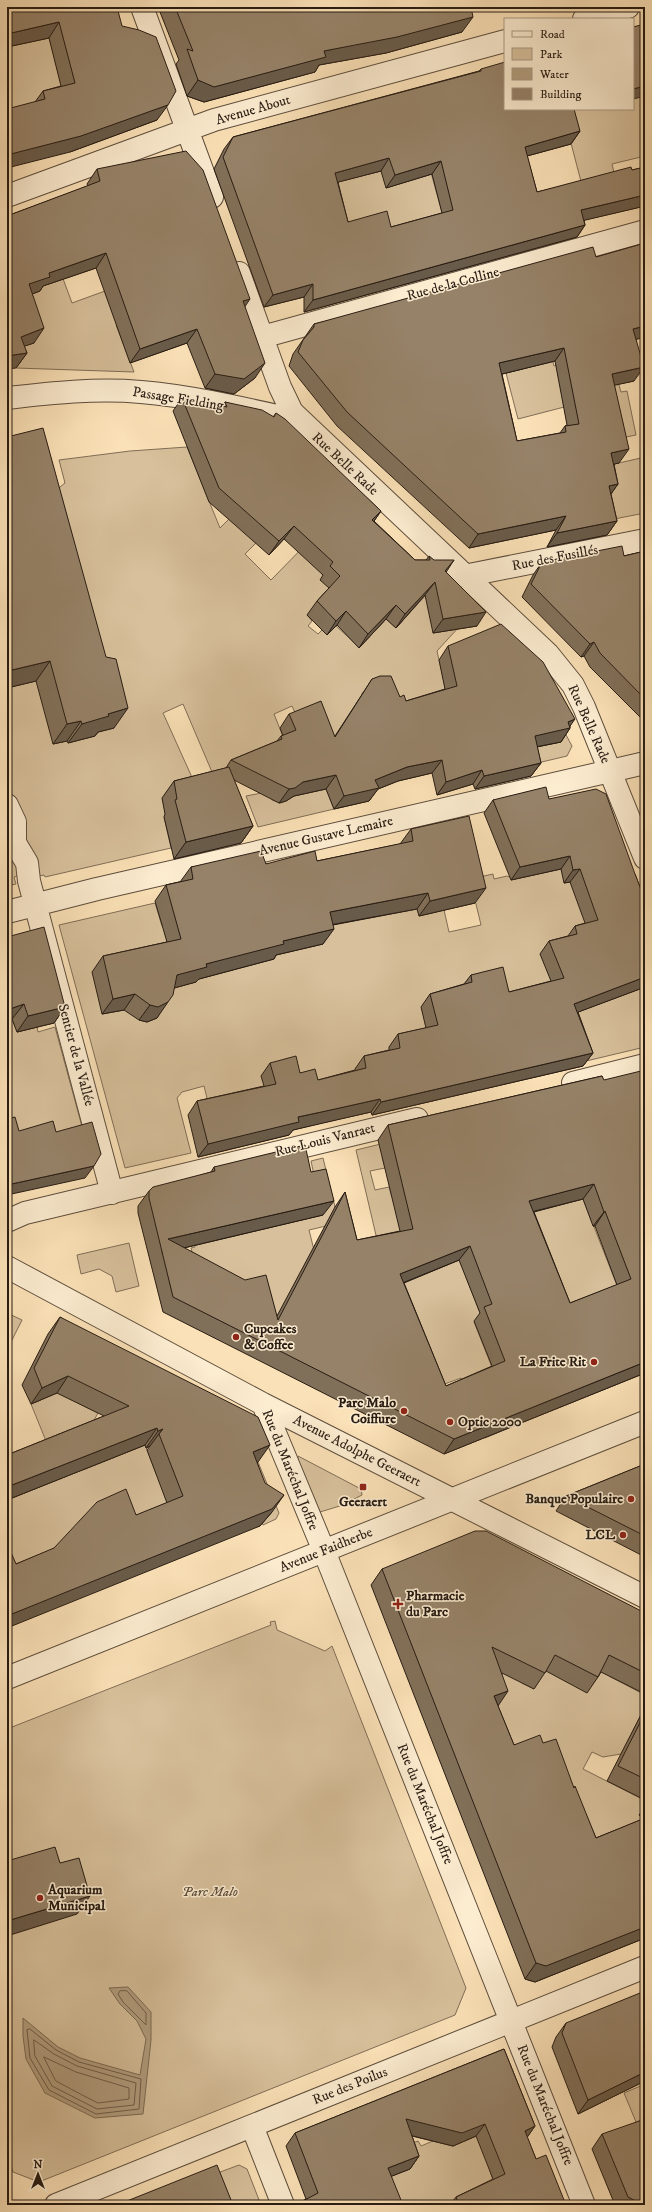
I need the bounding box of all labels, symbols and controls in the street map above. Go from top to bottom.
legend [504,18,634,110]
text: Road [540,27,565,42]
text: Park [540,47,562,62]
text: Water [539,67,569,82]
text: Building [540,87,581,102]
street label: Avenue About [214,91,293,129]
street label: Rue de la Colline [405,263,501,305]
street label: Passage Fielding [131,383,225,415]
street label: Rue Belle Rade [308,429,382,500]
street label: Rue des Fusillés [510,541,600,575]
street label: Rue Belle Rade [564,682,615,767]
street label: Avenue Gustave Lemaire [257,812,395,860]
street label: Sentier de la Vallée [54,1002,98,1108]
street label: Rue Louis Vanraet [273,1119,377,1161]
place label: Cupcakes & Coffee [244,1320,297,1354]
marker: Cupcakes & Coffee [231,1332,241,1342]
place label: La Frite Rit [520,1353,587,1371]
marker: La Frite Rit [589,1357,599,1367]
place label: Parc Malo Coiffure [338,1394,396,1428]
marker: Parc Malo Coiffure [399,1406,409,1416]
street label: Rue du Maréchal Joffre [258,1407,323,1533]
street label: Avenue Adolphe Geeraert [290,1411,424,1491]
place label: Optic 2000 [458,1413,522,1431]
marker: Optic 2000 [445,1417,455,1427]
marker: Geeraert [358,1482,368,1492]
place label: Banque Populaire [525,1490,623,1508]
place label: Geeraert [339,1493,388,1511]
marker: Banque Populaire [626,1494,636,1504]
street label: Avenue Faidherbe [277,1523,375,1577]
place label: LCL [586,1526,616,1544]
marker: LCL [618,1530,628,1540]
place label: Pharmacie du Parc [406,1587,465,1621]
marker: Pharmacie du Parc [393,1599,403,1609]
street label: Rue du Maréchal Joffre [393,1741,458,1867]
place label: Aquarium Municipal [47,1881,106,1915]
park label: Parc Malo [182,1883,238,1901]
marker: Aquarium Municipal [35,1893,45,1903]
street label: Rue du Maréchal Joffre [513,2042,578,2168]
street label: Rue des Poilus [310,2063,390,2109]
north arrow [18,2154,58,2194]
text: N [33,2158,43,2172]

